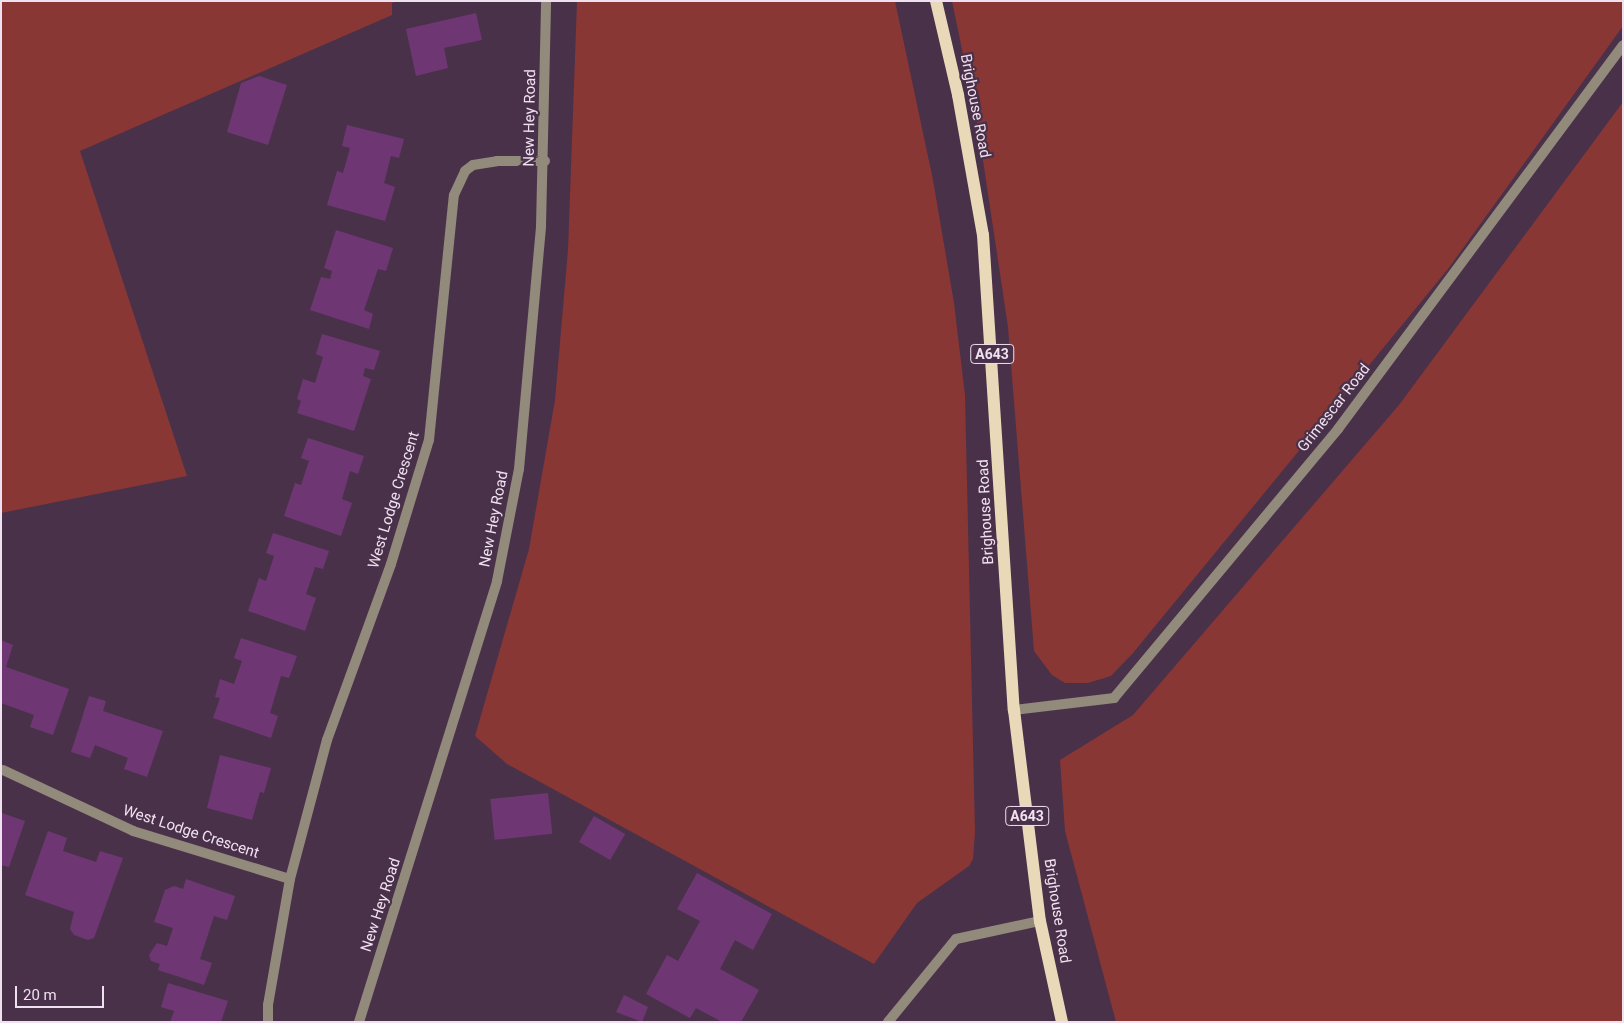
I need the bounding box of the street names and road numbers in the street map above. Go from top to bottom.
street label: Brighouse Road [956,53,994,159]
street label: New Hey Road [520,69,540,167]
road number: A643 [970,342,1014,366]
street label: Grimescar Road [1294,360,1374,456]
street label: West Lodge Crescent [365,429,423,571]
street label: Brighouse Road [974,459,998,565]
street label: New Hey Road [476,469,512,569]
street label: West Lodge Crescent [121,802,261,862]
road number: A643 [1004,804,1050,828]
street label: New Hey Road [357,856,405,954]
street label: Brighouse Road [1040,858,1074,964]

